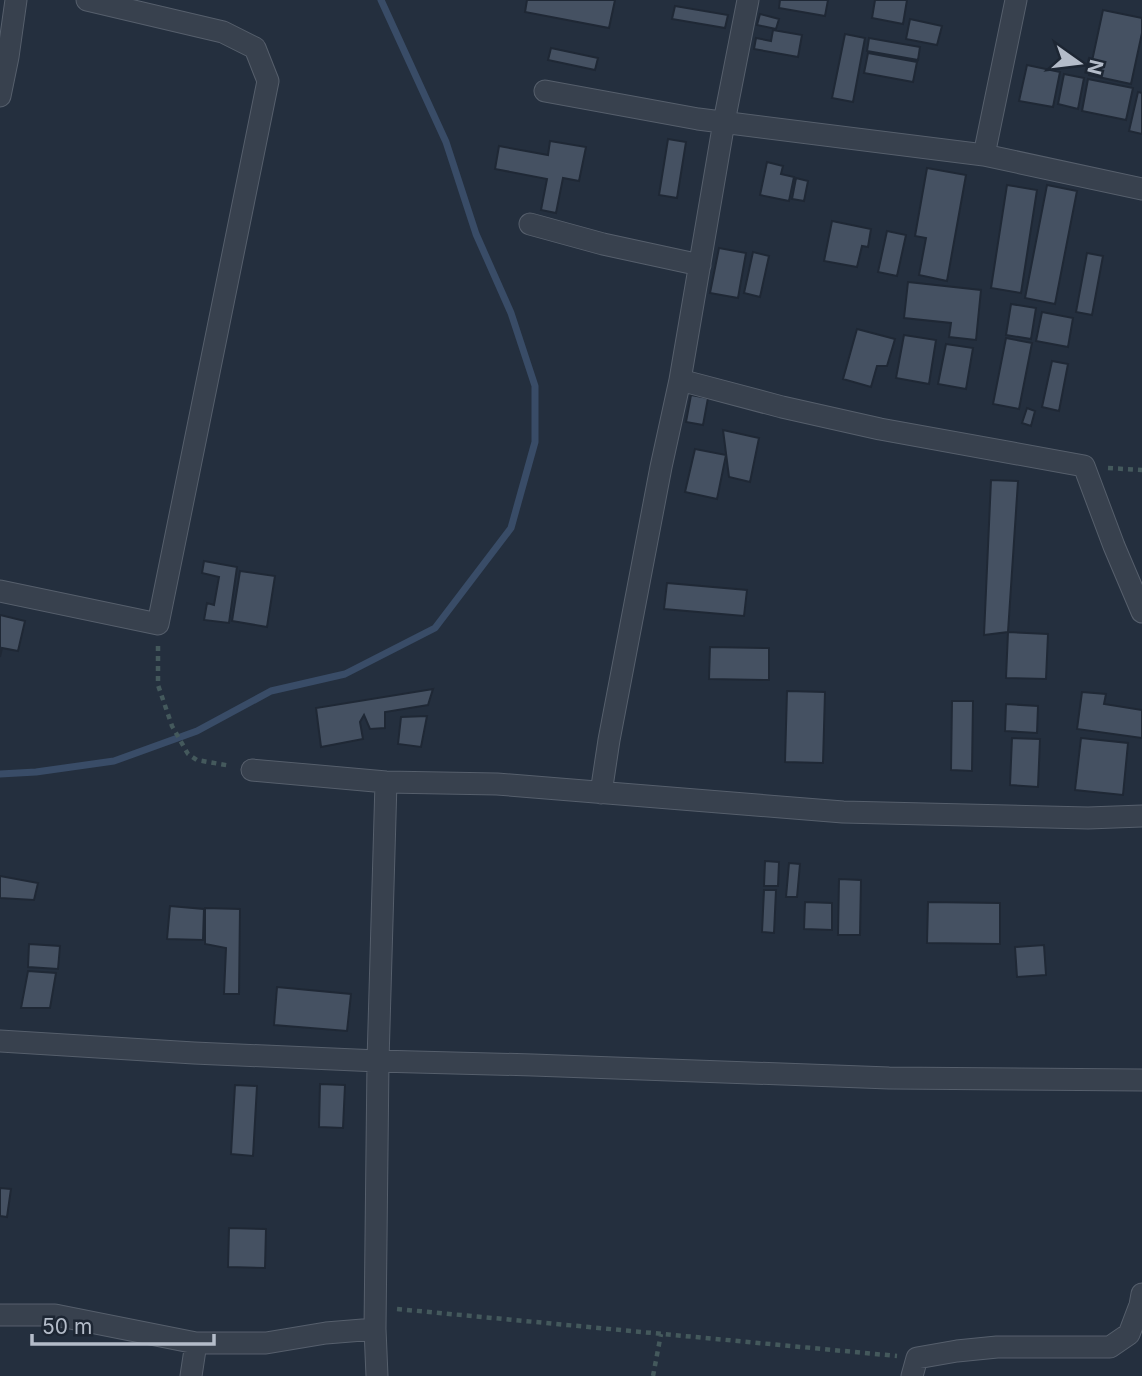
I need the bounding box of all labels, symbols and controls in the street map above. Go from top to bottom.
north arrow [1044,28,1114,98]
text: N [1082,57,1108,77]
scale bar [32,1302,214,1346]
text: 50 m [42,1314,92,1339]

